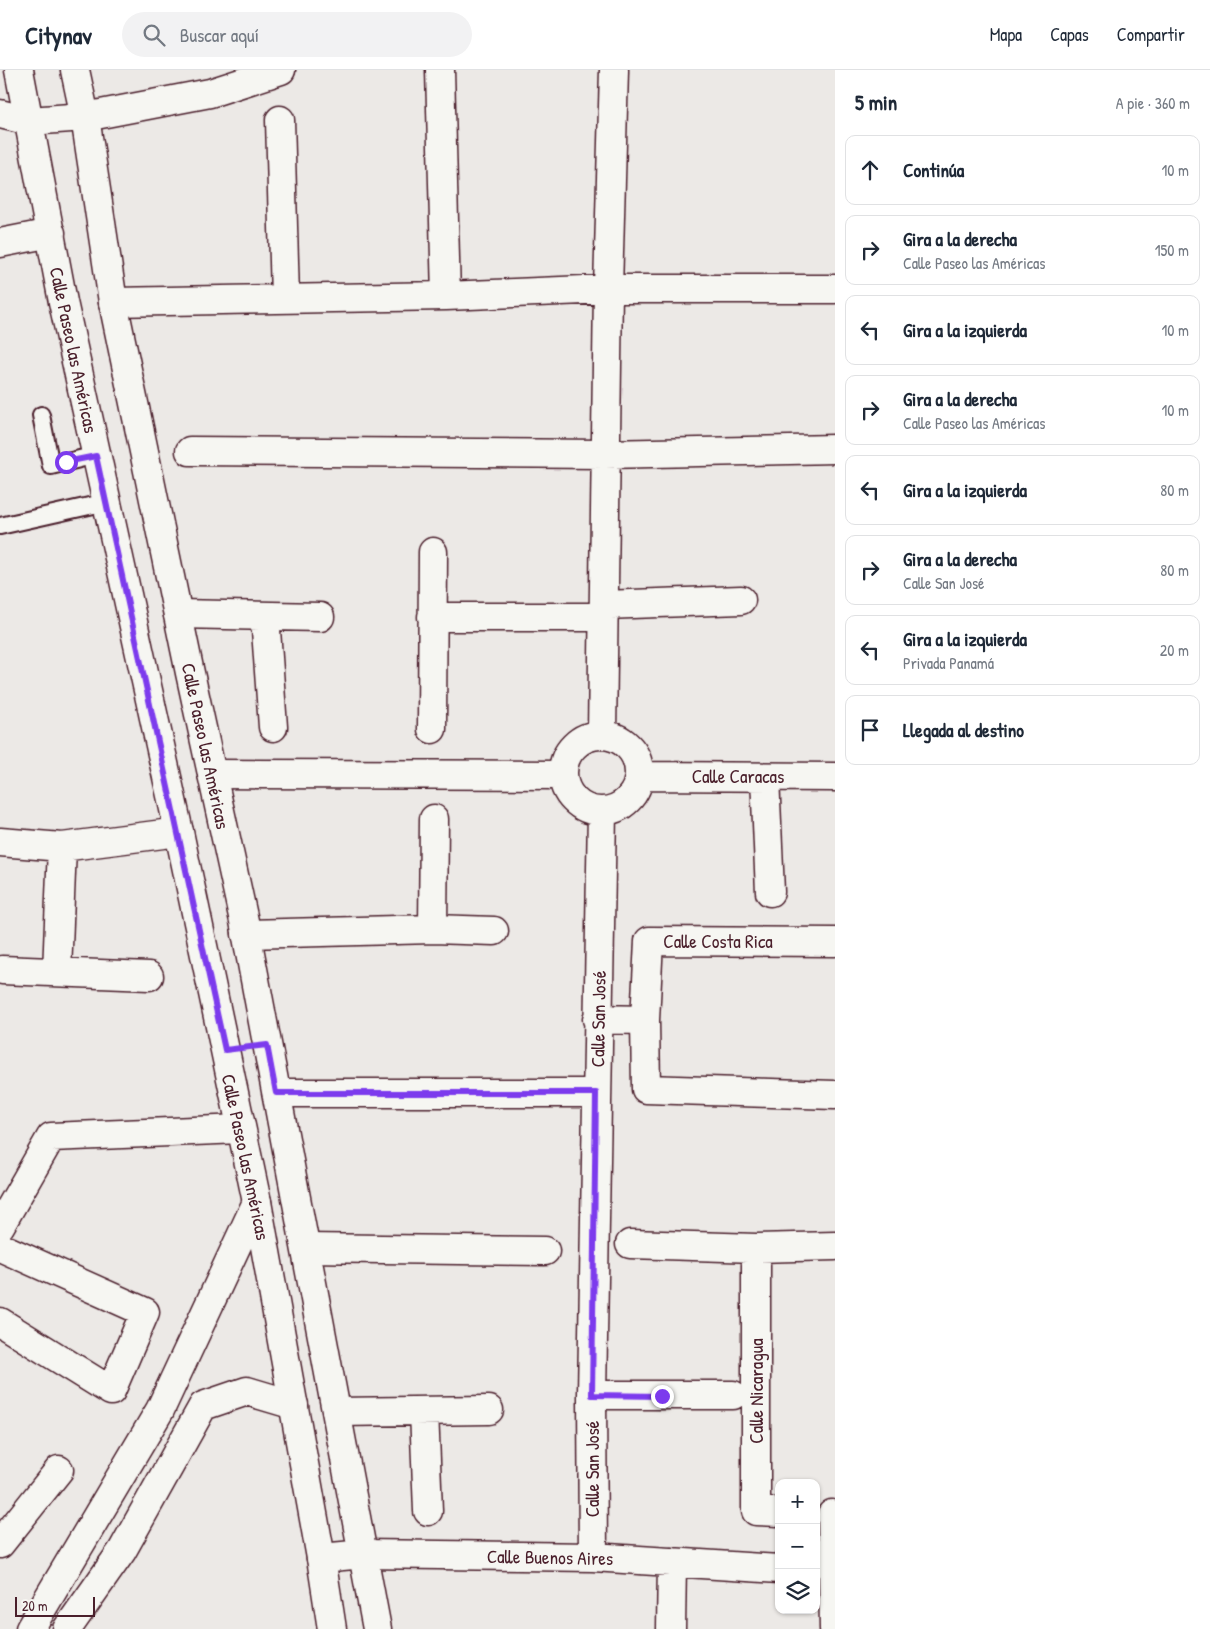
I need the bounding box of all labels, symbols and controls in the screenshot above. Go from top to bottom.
search box [122,12,472,57]
text: Citynav [25,19,92,51]
icon: search [140,21,168,49]
text: Buscar aquí [180,22,259,48]
text: Mapa [990,22,1022,47]
text: Capas [1050,22,1089,47]
text: Compartir [1117,22,1185,47]
text: 5 min [855,88,897,117]
text: A pie · 360 m [1116,92,1190,114]
icon: ahead [856,156,884,184]
text: Continúa [903,157,964,183]
text: 10 m [1161,159,1189,181]
text: Gira a la derecha [903,226,1017,252]
icon: right [856,236,884,264]
text: 150 m [1155,239,1189,261]
text: Calle Paseo las Américas [903,252,1045,274]
street label: Calle Paseo las Américas [44,265,104,435]
icon: left [856,316,884,344]
text: Gira a la izquierda [903,317,1027,343]
text: 10 m [1161,319,1189,341]
text: Gira a la derecha [903,386,1017,412]
icon: right [856,396,884,424]
text: 10 m [1161,399,1189,421]
text: Calle Paseo las Américas [903,412,1045,434]
route start [55,451,78,474]
icon: left [856,476,884,504]
text: Gira a la izquierda [903,477,1027,503]
text: 80 m [1160,479,1189,501]
text: Gira a la derecha [903,546,1017,572]
icon: right [856,556,884,584]
text: 80 m [1160,559,1189,581]
text: Calle San José [903,572,984,594]
text: Gira a la izquierda [903,626,1027,652]
icon: left [856,636,884,664]
text: 20 m [1160,639,1189,661]
text: Privada Panamá [903,652,994,674]
street label: Calle Paseo las Américas [176,661,236,831]
icon: arrive [856,716,884,744]
text: Llegada al destino [903,717,1024,743]
street label: Calle Caracas [692,763,784,789]
street label: Calle Costa Rica [663,928,773,954]
street label: Calle San José [584,970,612,1068]
street label: Calle Paseo las Américas [216,1072,276,1242]
street label: Calle Nicaragua [743,1338,769,1444]
route end [651,1385,674,1408]
street label: Calle San José [579,1420,605,1517]
map controls [775,1479,820,1614]
button: + [775,1479,820,1524]
button: − [775,1524,820,1569]
street label: Calle Buenos Aires [487,1543,613,1571]
button: layers [775,1569,820,1614]
scale bar [15,1594,95,1617]
text: 20 m [22,1596,48,1615]

